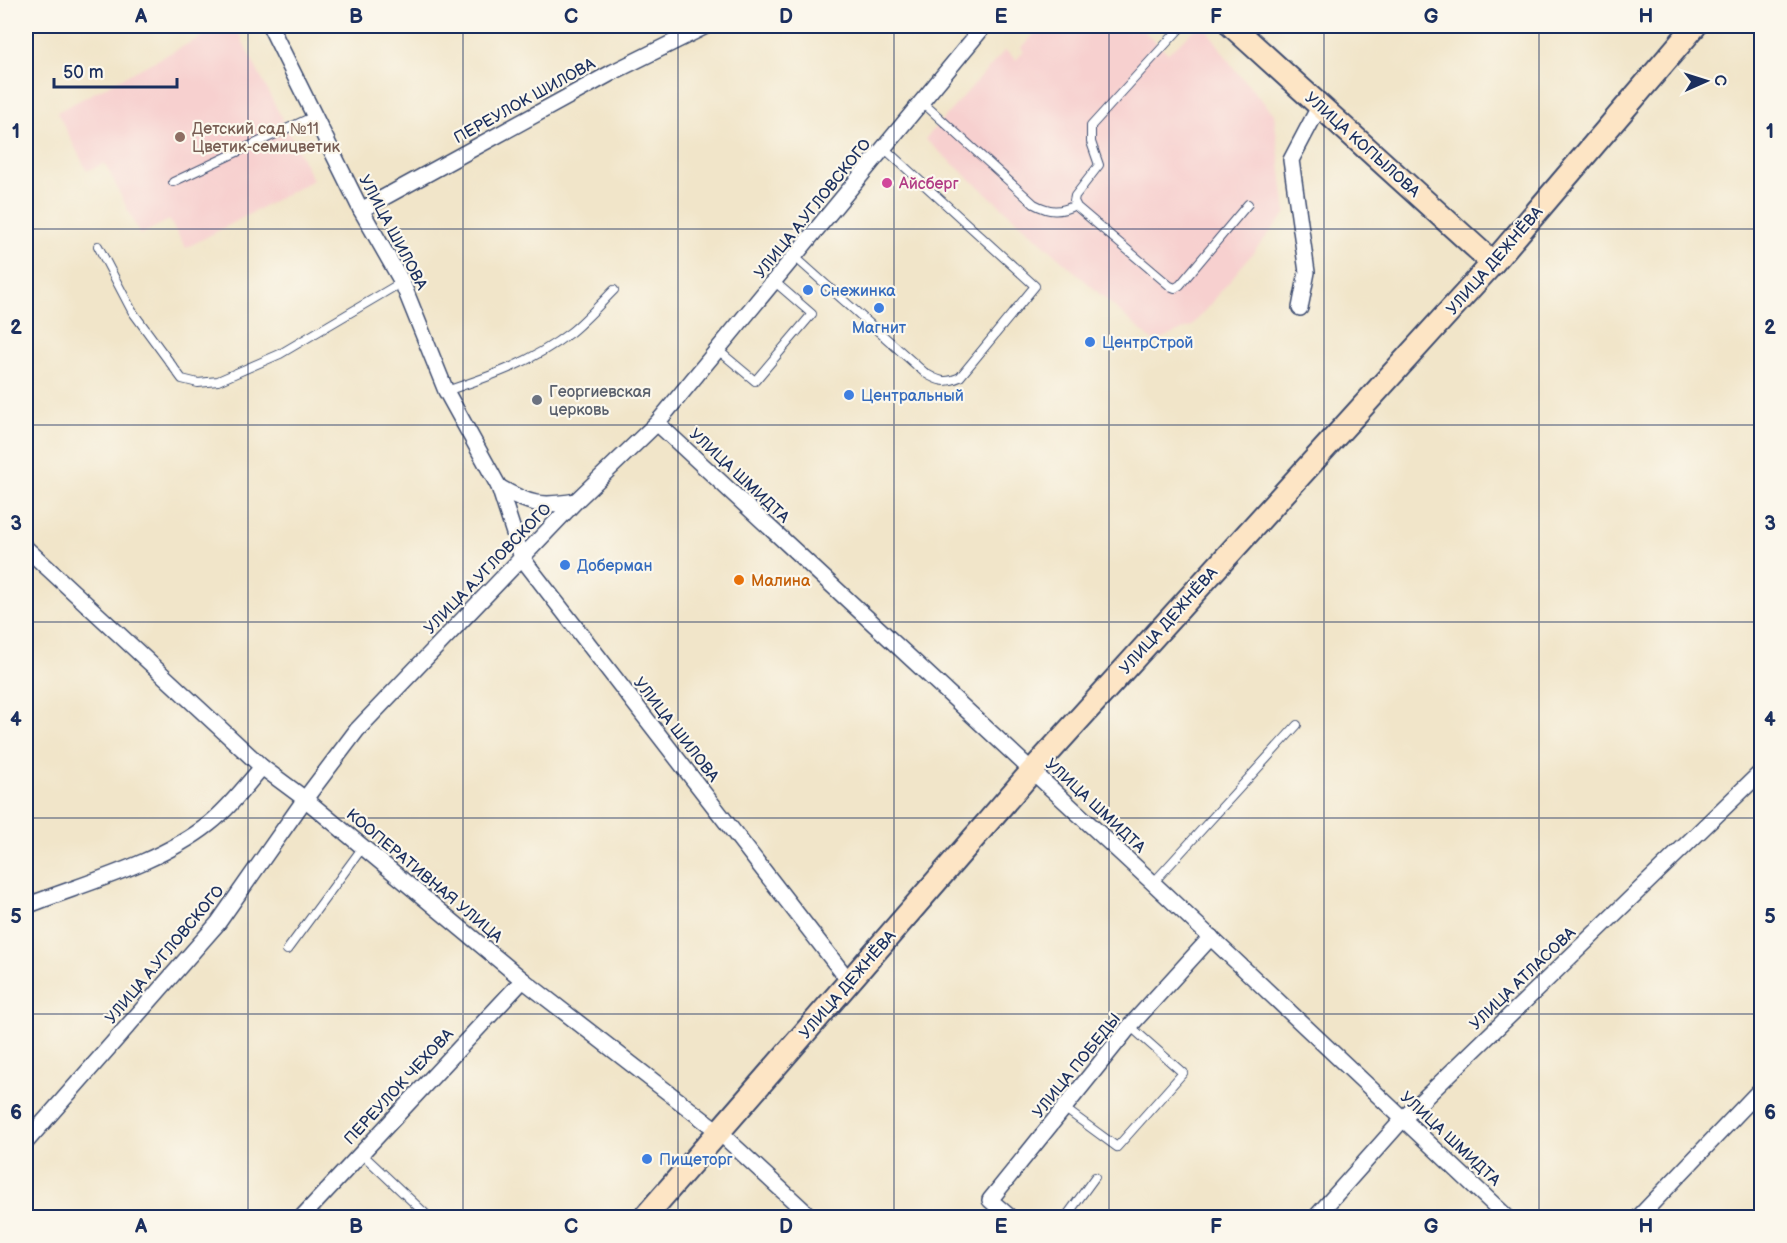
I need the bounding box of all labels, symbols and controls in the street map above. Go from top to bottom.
text: A [134,5,148,29]
text: B [349,5,363,29]
text: C [564,5,578,29]
text: D [779,5,793,29]
text: E [995,5,1008,29]
text: F [1210,5,1222,29]
text: G [1424,5,1439,29]
text: H [1639,5,1653,29]
scale bar [54,51,177,89]
north arrow [1676,51,1736,111]
street label: ПЕРЕУЛОК ШИЛОВА [451,54,599,148]
text: 50 m [63,62,104,83]
text: С [1710,74,1729,86]
street label: УЛИЦА КОПЫЛОВА [1301,88,1424,202]
text: 1 [12,120,20,144]
place label: Детский сад №11 Цветик-семицветик [192,120,341,157]
text: 1 [1766,120,1774,144]
marker: Детский сад №11 Цветик-семицветик [173,130,187,144]
street label: УЛИЦА А.УГЛОВСКОГО [751,135,876,283]
street label: УЛИЦА ШИЛОВА [354,172,431,294]
place label: Айсберг [898,175,959,194]
marker: Айсберг [880,176,894,190]
street label: УЛИЦА ДЕЖНЁВА [1442,202,1547,319]
place label: Снежинка [820,282,896,301]
marker: Снежинка [801,283,815,297]
marker: Магнит [872,301,886,315]
text: 2 [10,316,22,340]
text: 2 [1764,316,1776,340]
place label: Магнит [852,319,907,338]
place label: ЦентрСтрой [1102,334,1193,353]
marker: ЦентрСтрой [1083,335,1097,349]
place label: Георгиевская церковь [549,383,651,420]
place label: Центральный [861,387,964,406]
marker: Центральный [842,388,856,402]
marker: Георгиевская церковь [530,393,544,407]
street label: УЛИЦА ШМИДТА [685,425,793,527]
street label: УЛИЦА А.УГЛОВСКОГО [421,499,556,638]
text: 3 [10,512,22,536]
text: 3 [1764,512,1776,536]
place label: Доберман [577,557,652,576]
marker: Доберман [558,558,572,572]
street label: УЛИЦА ДЕЖНЁВА [1115,563,1222,678]
place label: Малина [751,572,811,591]
marker: Малина [732,573,746,587]
street label: УЛИЦА ШИЛОВА [629,674,723,786]
text: 4 [10,708,22,732]
text: 4 [1764,708,1776,732]
street label: УЛИЦА ШМИДТА [1041,755,1149,857]
street label: КООПЕРАТИВНАЯ УЛИЦА [342,805,506,947]
street label: УЛИЦА А.УГЛОВСКОГО [102,882,229,1028]
text: 5 [10,905,22,929]
text: 5 [1764,905,1776,929]
street label: УЛИЦА АТЛАСОВА [1466,923,1580,1034]
street label: УЛИЦА ДЕЖНЁВА [795,926,900,1043]
street label: УЛИЦА ПОБЕДЫ [1029,1010,1125,1122]
street label: ПЕРЕУЛОК ЧЕХОВА [341,1025,458,1149]
street label: УЛИЦА ШМИДТА [1396,1088,1504,1190]
text: 6 [10,1101,22,1125]
text: 6 [1764,1101,1776,1125]
place label: Пищеторг [659,1151,733,1170]
marker: Пищеторг [640,1152,654,1166]
text: A [134,1215,148,1239]
text: B [349,1215,363,1239]
text: C [564,1215,578,1239]
text: D [779,1215,793,1239]
text: E [995,1215,1008,1239]
text: F [1210,1215,1222,1239]
text: G [1424,1215,1439,1239]
text: H [1639,1215,1653,1239]

